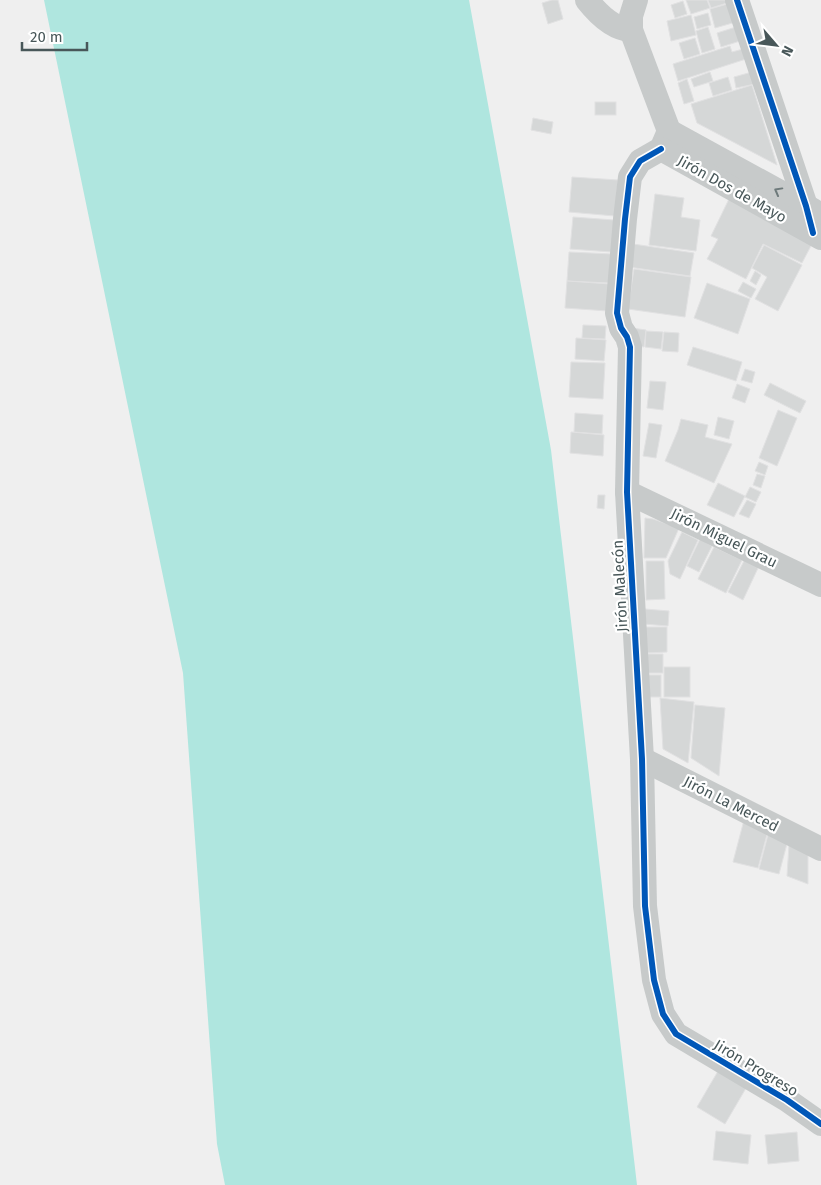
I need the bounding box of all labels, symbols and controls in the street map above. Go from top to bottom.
scale bar [22,20,88,52]
north arrow [751,20,801,70]
text: 20 m [30,28,63,46]
text: N [777,43,797,59]
street label: Jirón Dos de Mayo [674,152,790,226]
one-way arrow [775,187,784,197]
street label: Jirón Miguel Grau [668,504,780,572]
street label: Jirón Malecón [609,539,631,633]
street label: Jirón La Merced [680,772,782,836]
street label: Jirón Progreso [711,1036,801,1100]

